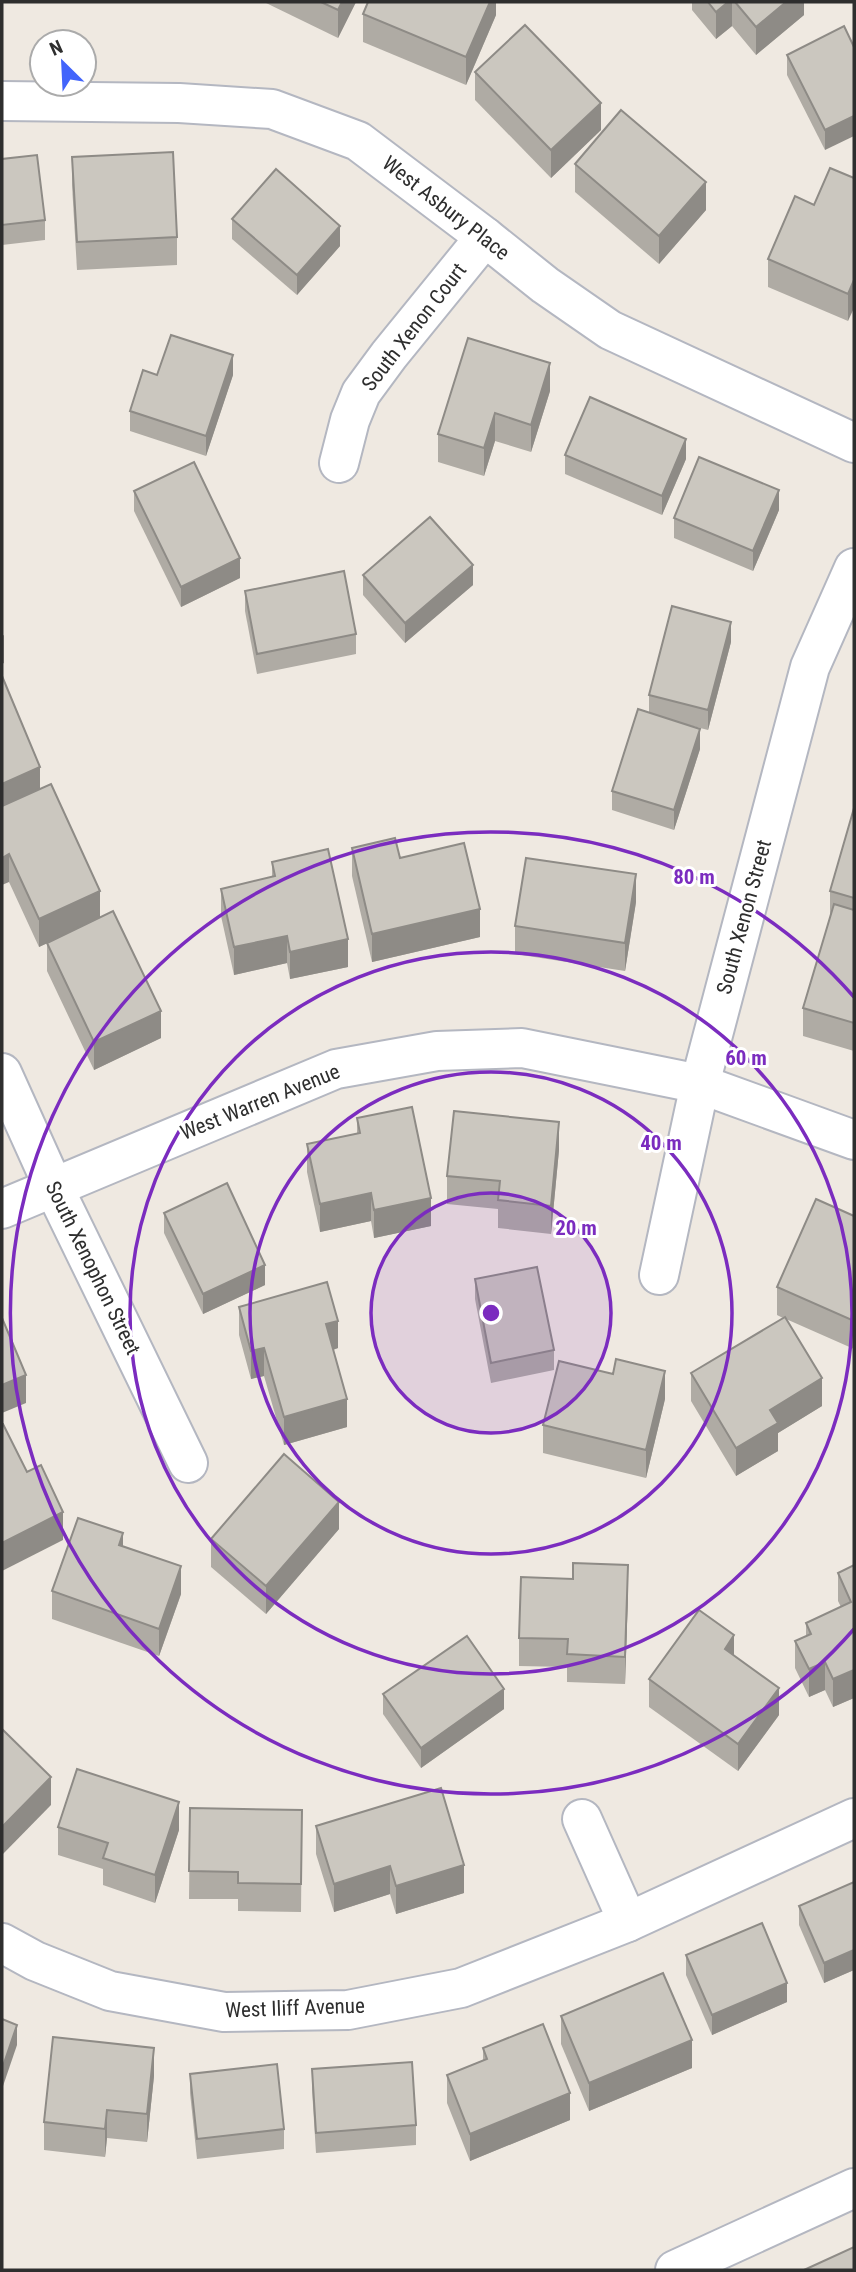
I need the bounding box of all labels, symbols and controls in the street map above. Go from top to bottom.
north arrow [28,28,98,98]
text: N [46,35,66,61]
street label: West Asbury Place [378,151,514,265]
street label: South Xenon Court [357,258,471,396]
street label: South Xenon Street [712,837,776,997]
text: 80 m [673,865,715,889]
text: 60 m [725,1046,767,1070]
street label: West Warren Avenue [177,1059,343,1145]
text: 40 m [640,1131,682,1155]
street label: South Xenophon Street [41,1177,145,1359]
text: 20 m [555,1216,597,1240]
centre of rings [479,1301,503,1325]
street label: West Iliff Avenue [225,1994,365,2022]

